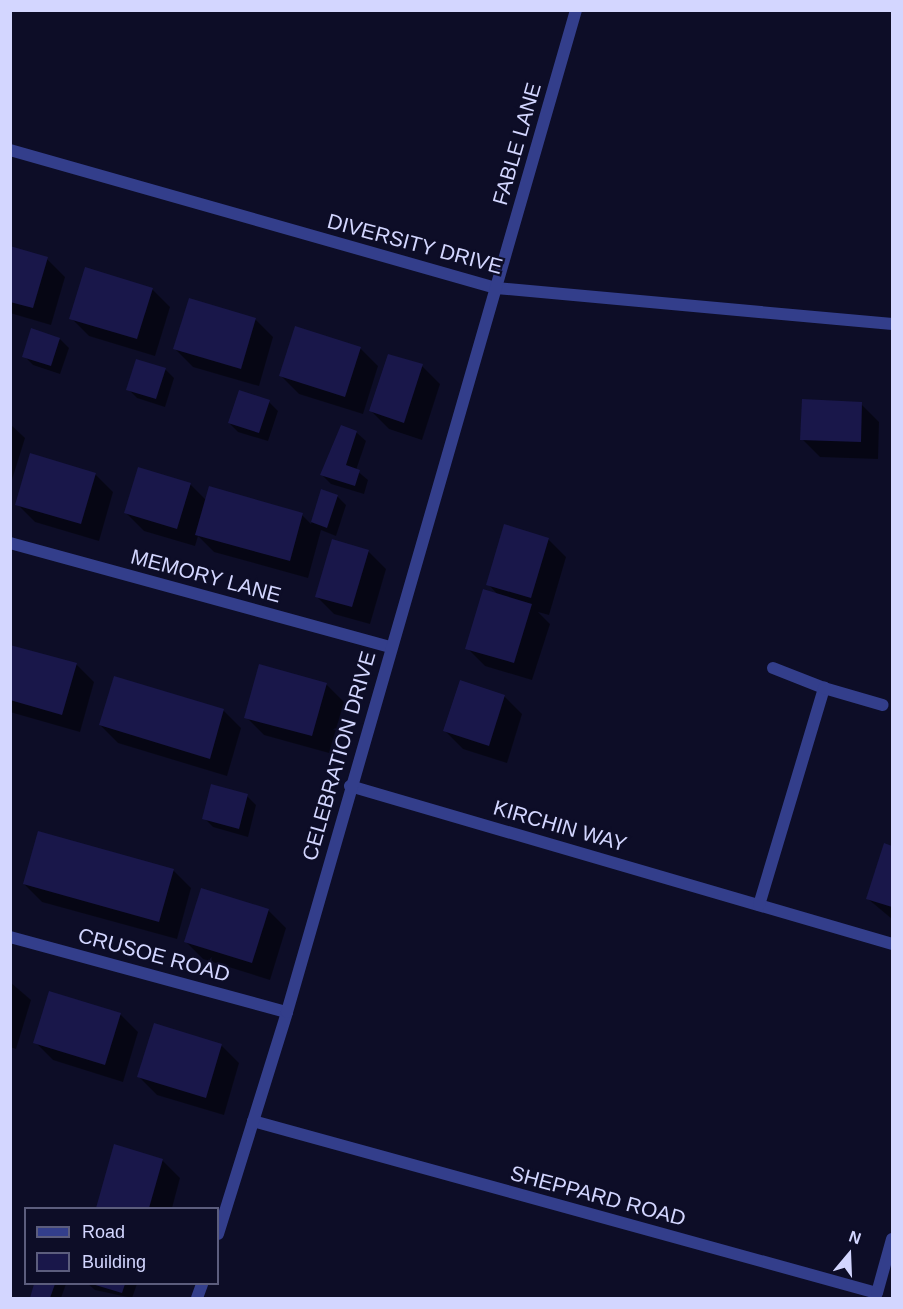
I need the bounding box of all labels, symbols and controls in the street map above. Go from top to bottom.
street label: FABLE LANE [488,80,546,208]
street label: DIVERSITY DRIVE [324,208,506,280]
street label: MEMORY LANE [128,544,284,608]
street label: CELEBRATION DRIVE [297,648,381,864]
street label: KIRCHIN WAY [490,795,630,857]
street label: CRUSOE ROAD [75,923,233,987]
street label: SHEPPARD ROAD [508,1160,688,1232]
legend [24,1207,219,1285]
text: Road [82,1222,125,1242]
north arrow [819,1225,879,1285]
text: N [847,1228,863,1247]
text: Building [82,1252,146,1272]

